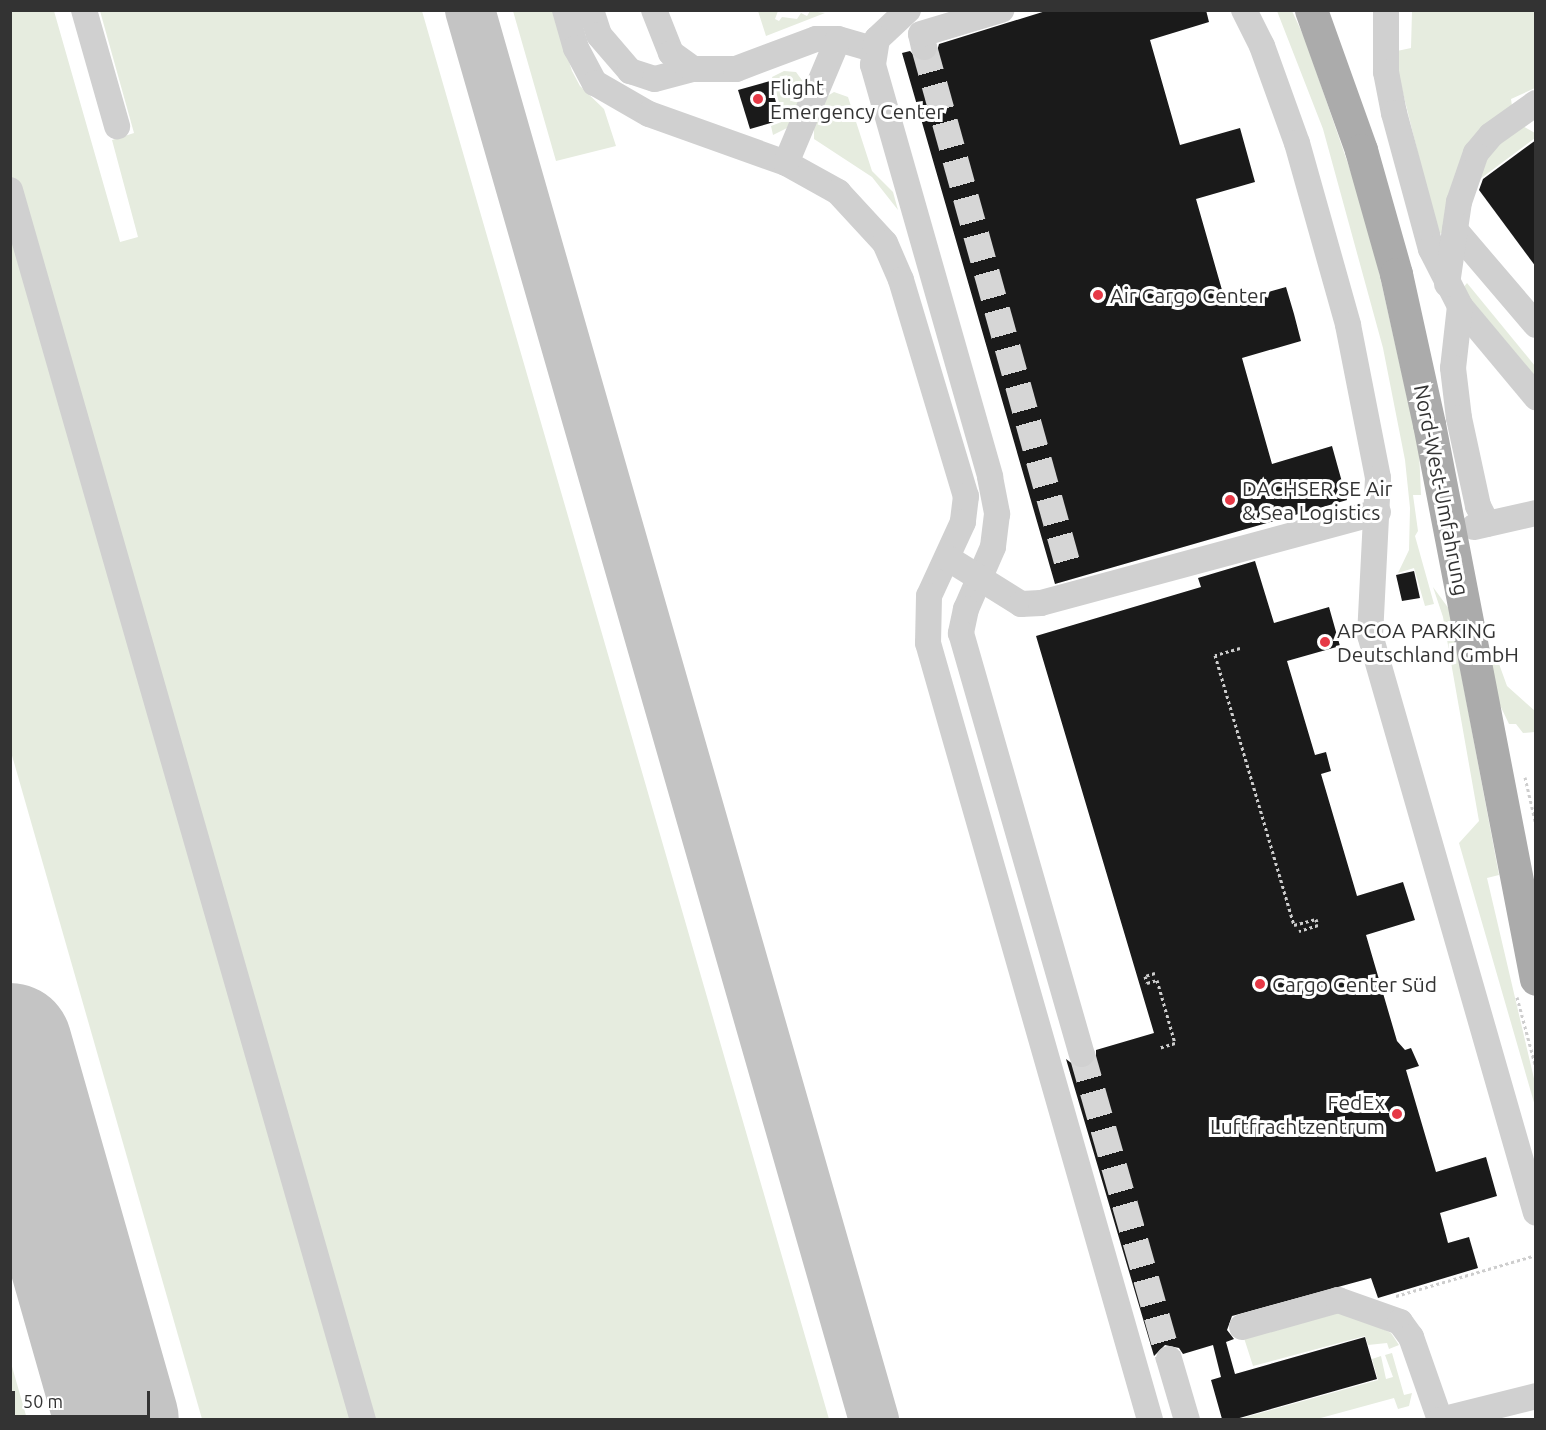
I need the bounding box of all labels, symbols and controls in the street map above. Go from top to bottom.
place label: Flight Emergency Center [770,74,944,124]
marker: Flight Emergency Center [751,92,765,106]
place label: Air Cargo Center [1110,282,1267,308]
marker: Air Cargo Center [1091,288,1105,302]
street label: Nord-West-Umfahrung [1409,382,1475,598]
place label: DACHSER SE Air & Sea Logistics [1242,475,1393,525]
marker: DACHSER SE Air & Sea Logistics [1223,493,1237,507]
place label: APCOA PARKING Deutschland GmbH [1337,617,1519,667]
marker: APCOA PARKING Deutschland GmbH [1318,635,1332,649]
place label: Cargo Center Süd [1272,971,1437,997]
marker: Cargo Center Süd [1253,977,1267,991]
place label: FedEx Luftfrachtzentrum [1210,1089,1385,1139]
marker: FedEx Luftfrachtzentrum [1390,1107,1404,1121]
scale bar [15,1379,153,1417]
text: 50 m [23,1391,63,1411]

